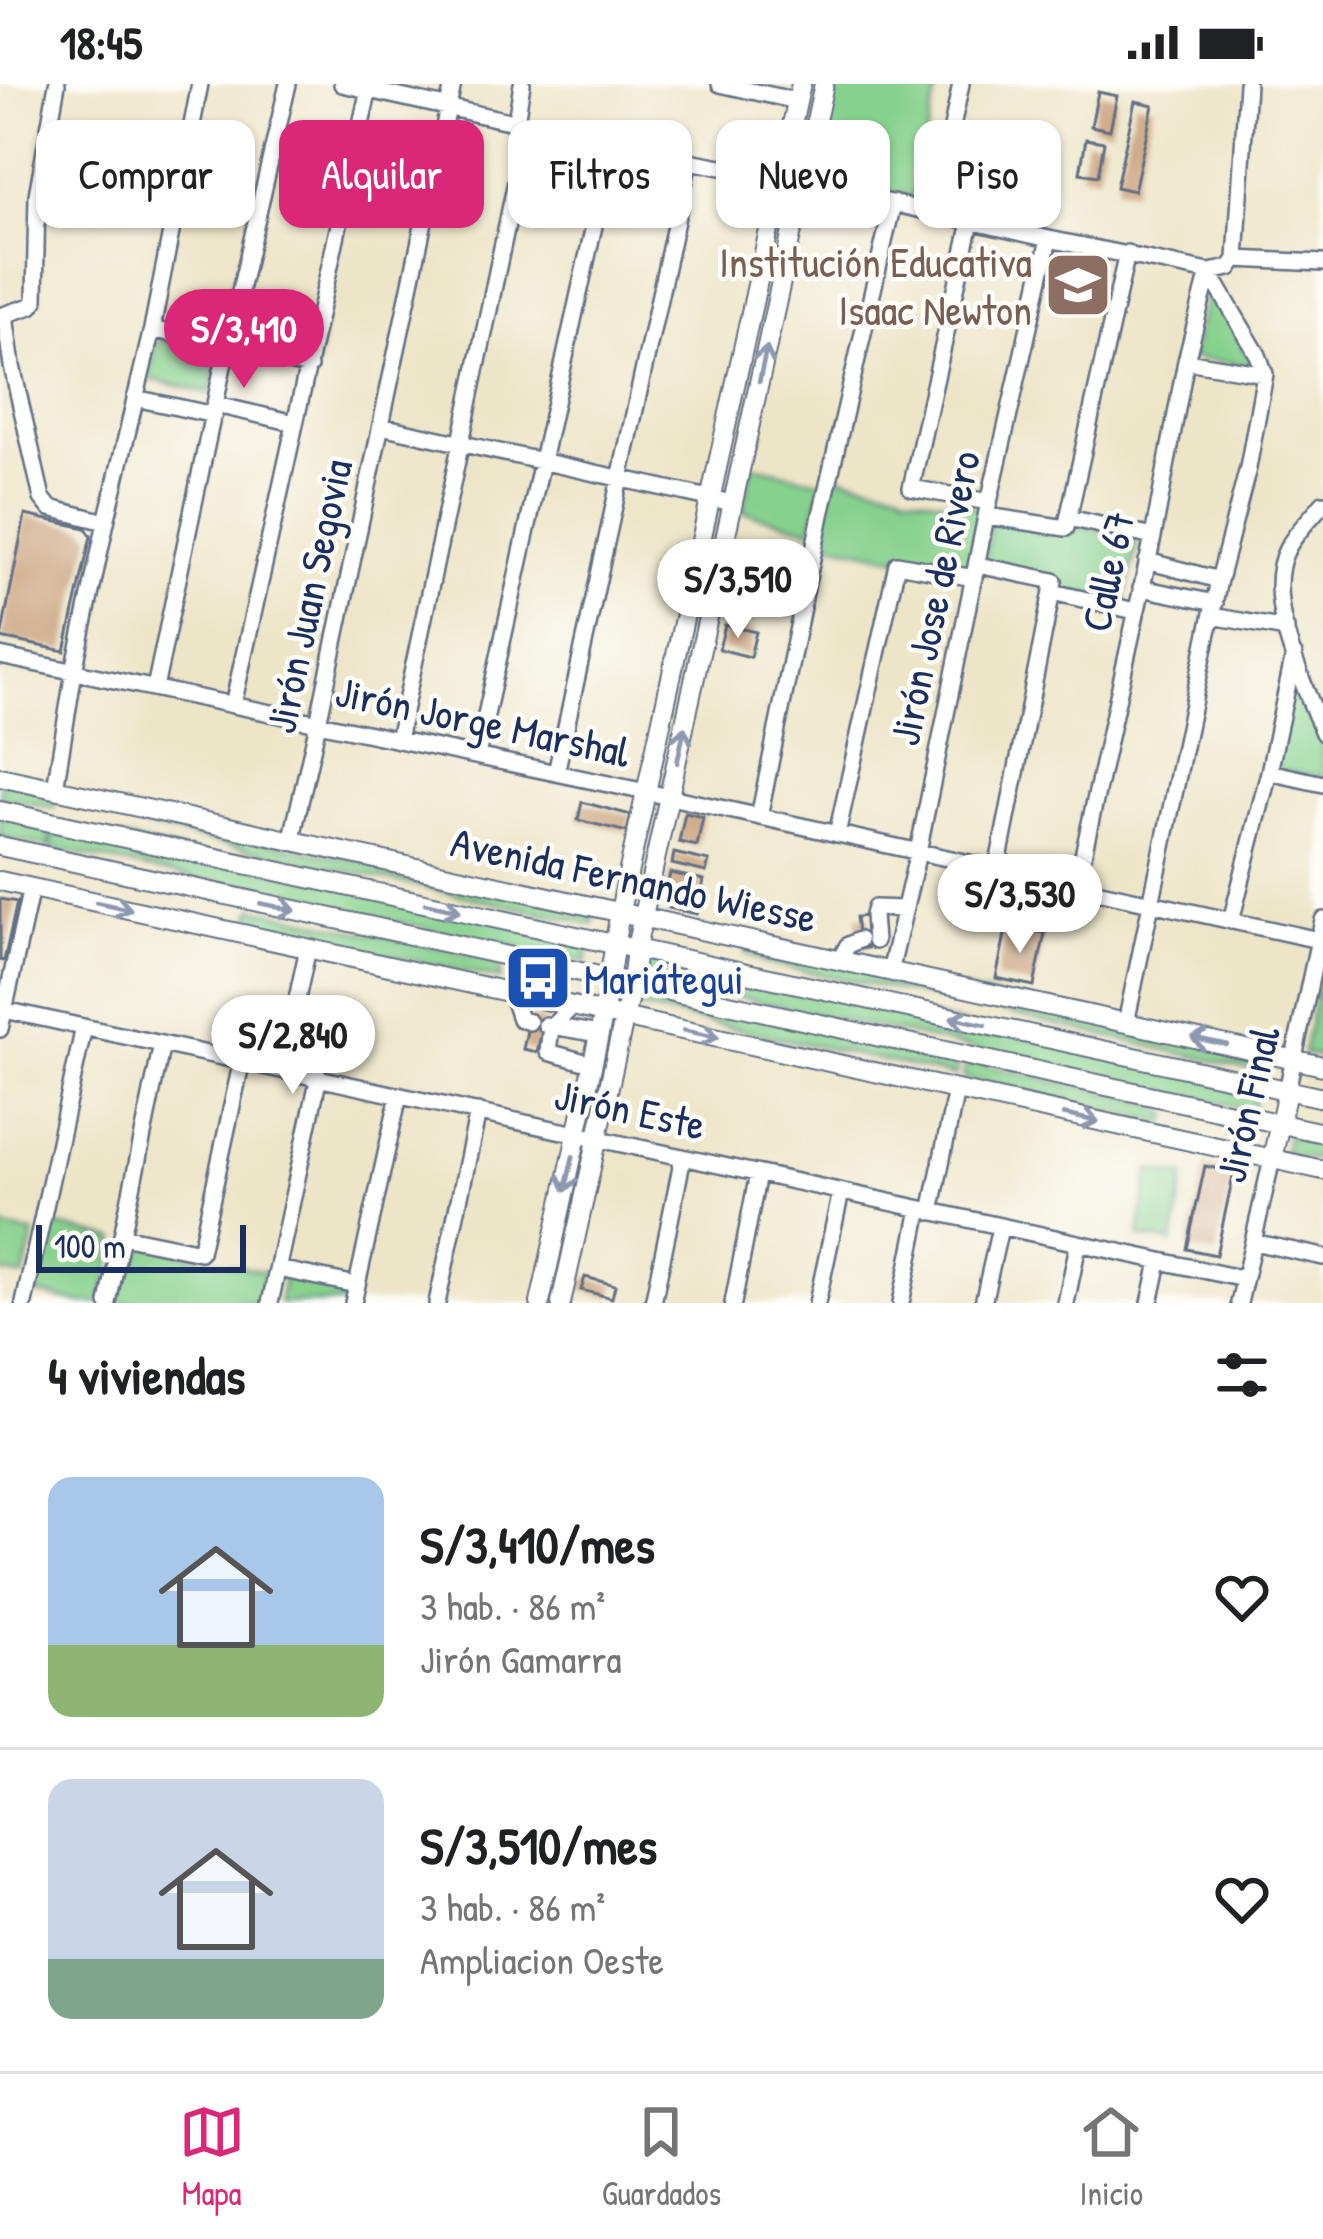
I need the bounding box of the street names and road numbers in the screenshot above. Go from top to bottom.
street label: Jirón Jose de Rivero [875,446,993,750]
street label: Jirón Juan Segovia [251,454,365,738]
street label: Calle 67 [1066,506,1148,636]
street label: Jirón Jorge Marshal [331,662,636,780]
street label: Avenida Fernando Wiesse [446,812,822,946]
street label: Jirón Final [1201,1020,1293,1188]
street label: Jirón Este [549,1065,711,1153]

